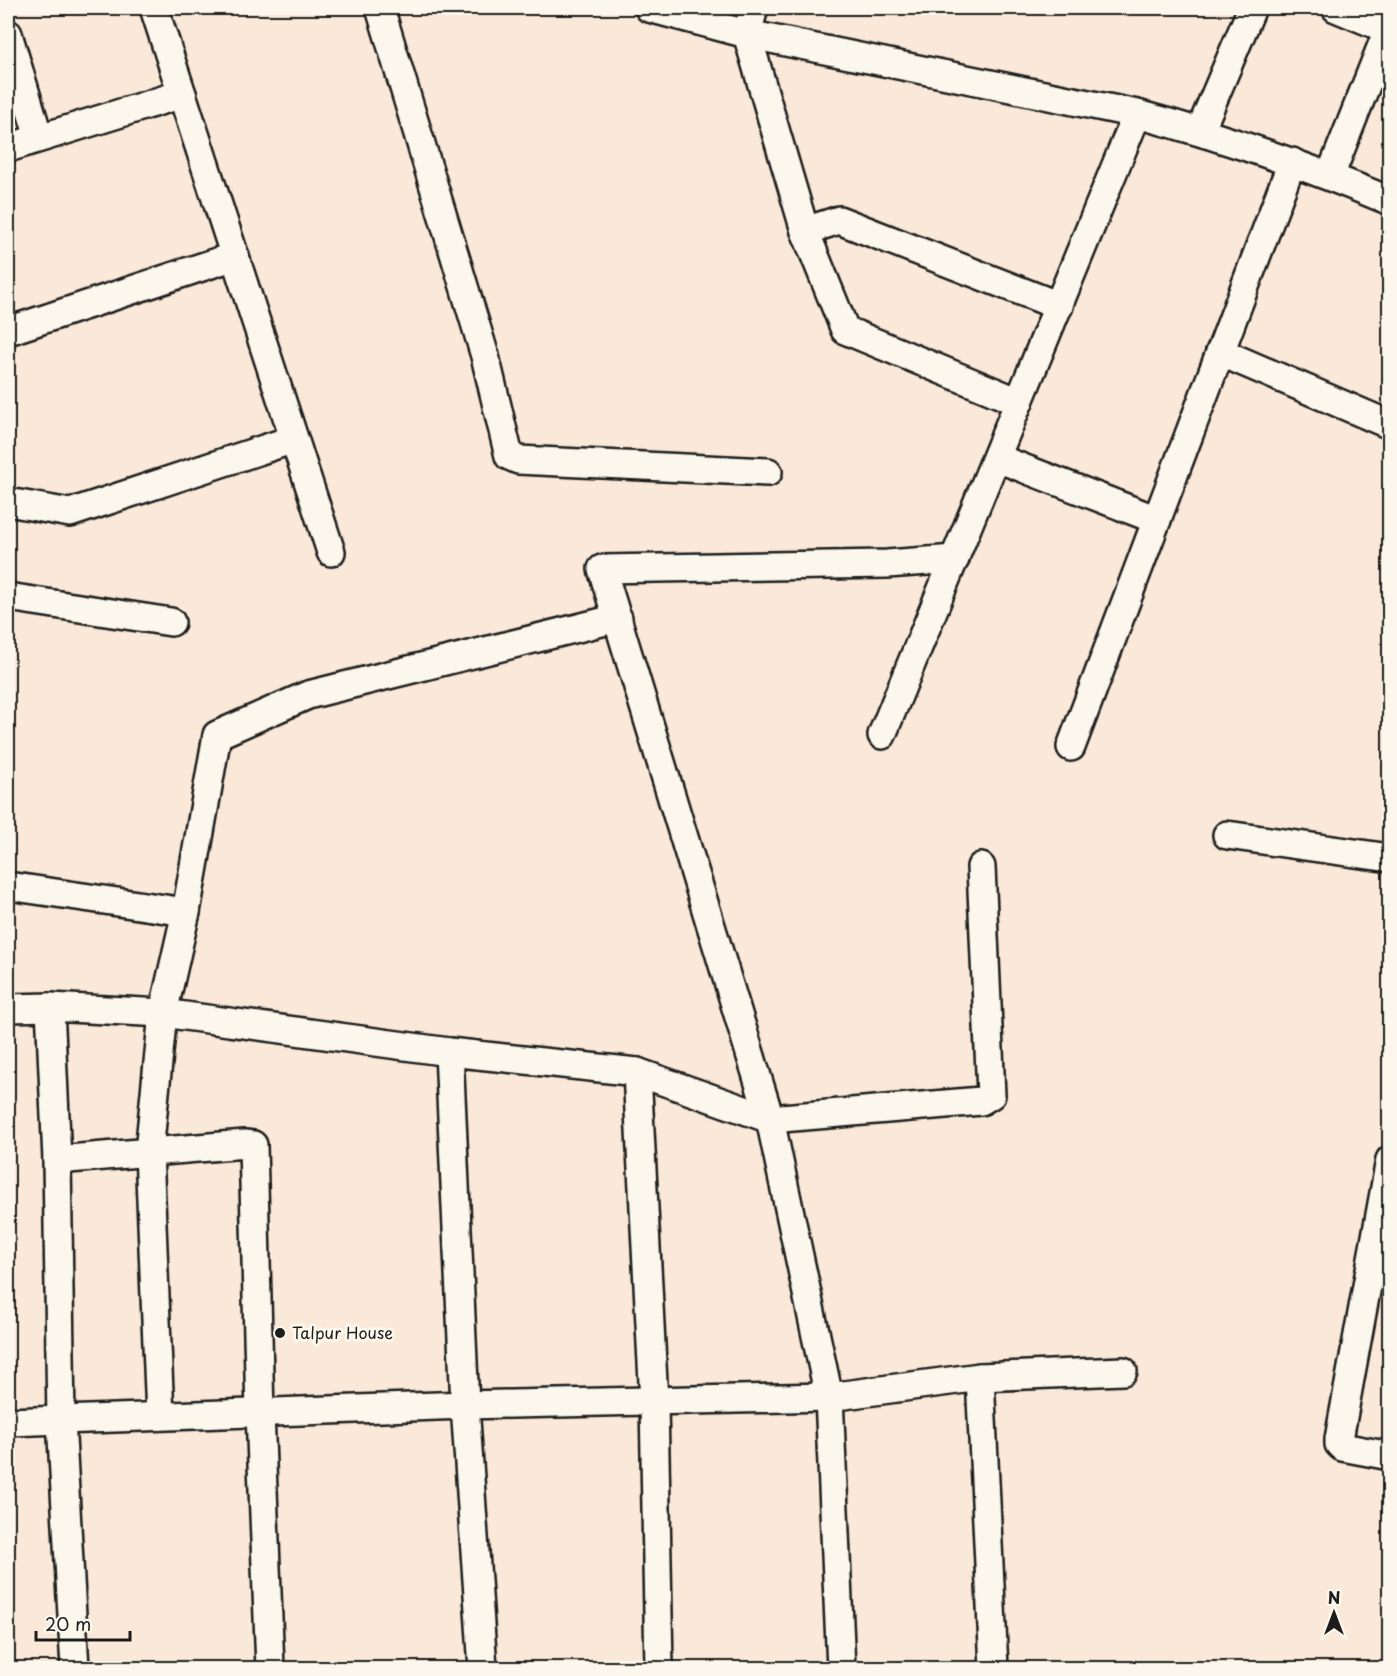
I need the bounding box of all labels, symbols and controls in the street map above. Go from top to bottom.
place label: Talpur House [292,1320,393,1344]
marker: Talpur House [273,1326,287,1340]
north arrow [1304,1583,1364,1643]
text: N [1328,1585,1340,1609]
scale bar [36,1604,130,1642]
text: 20 m [45,1610,91,1637]

